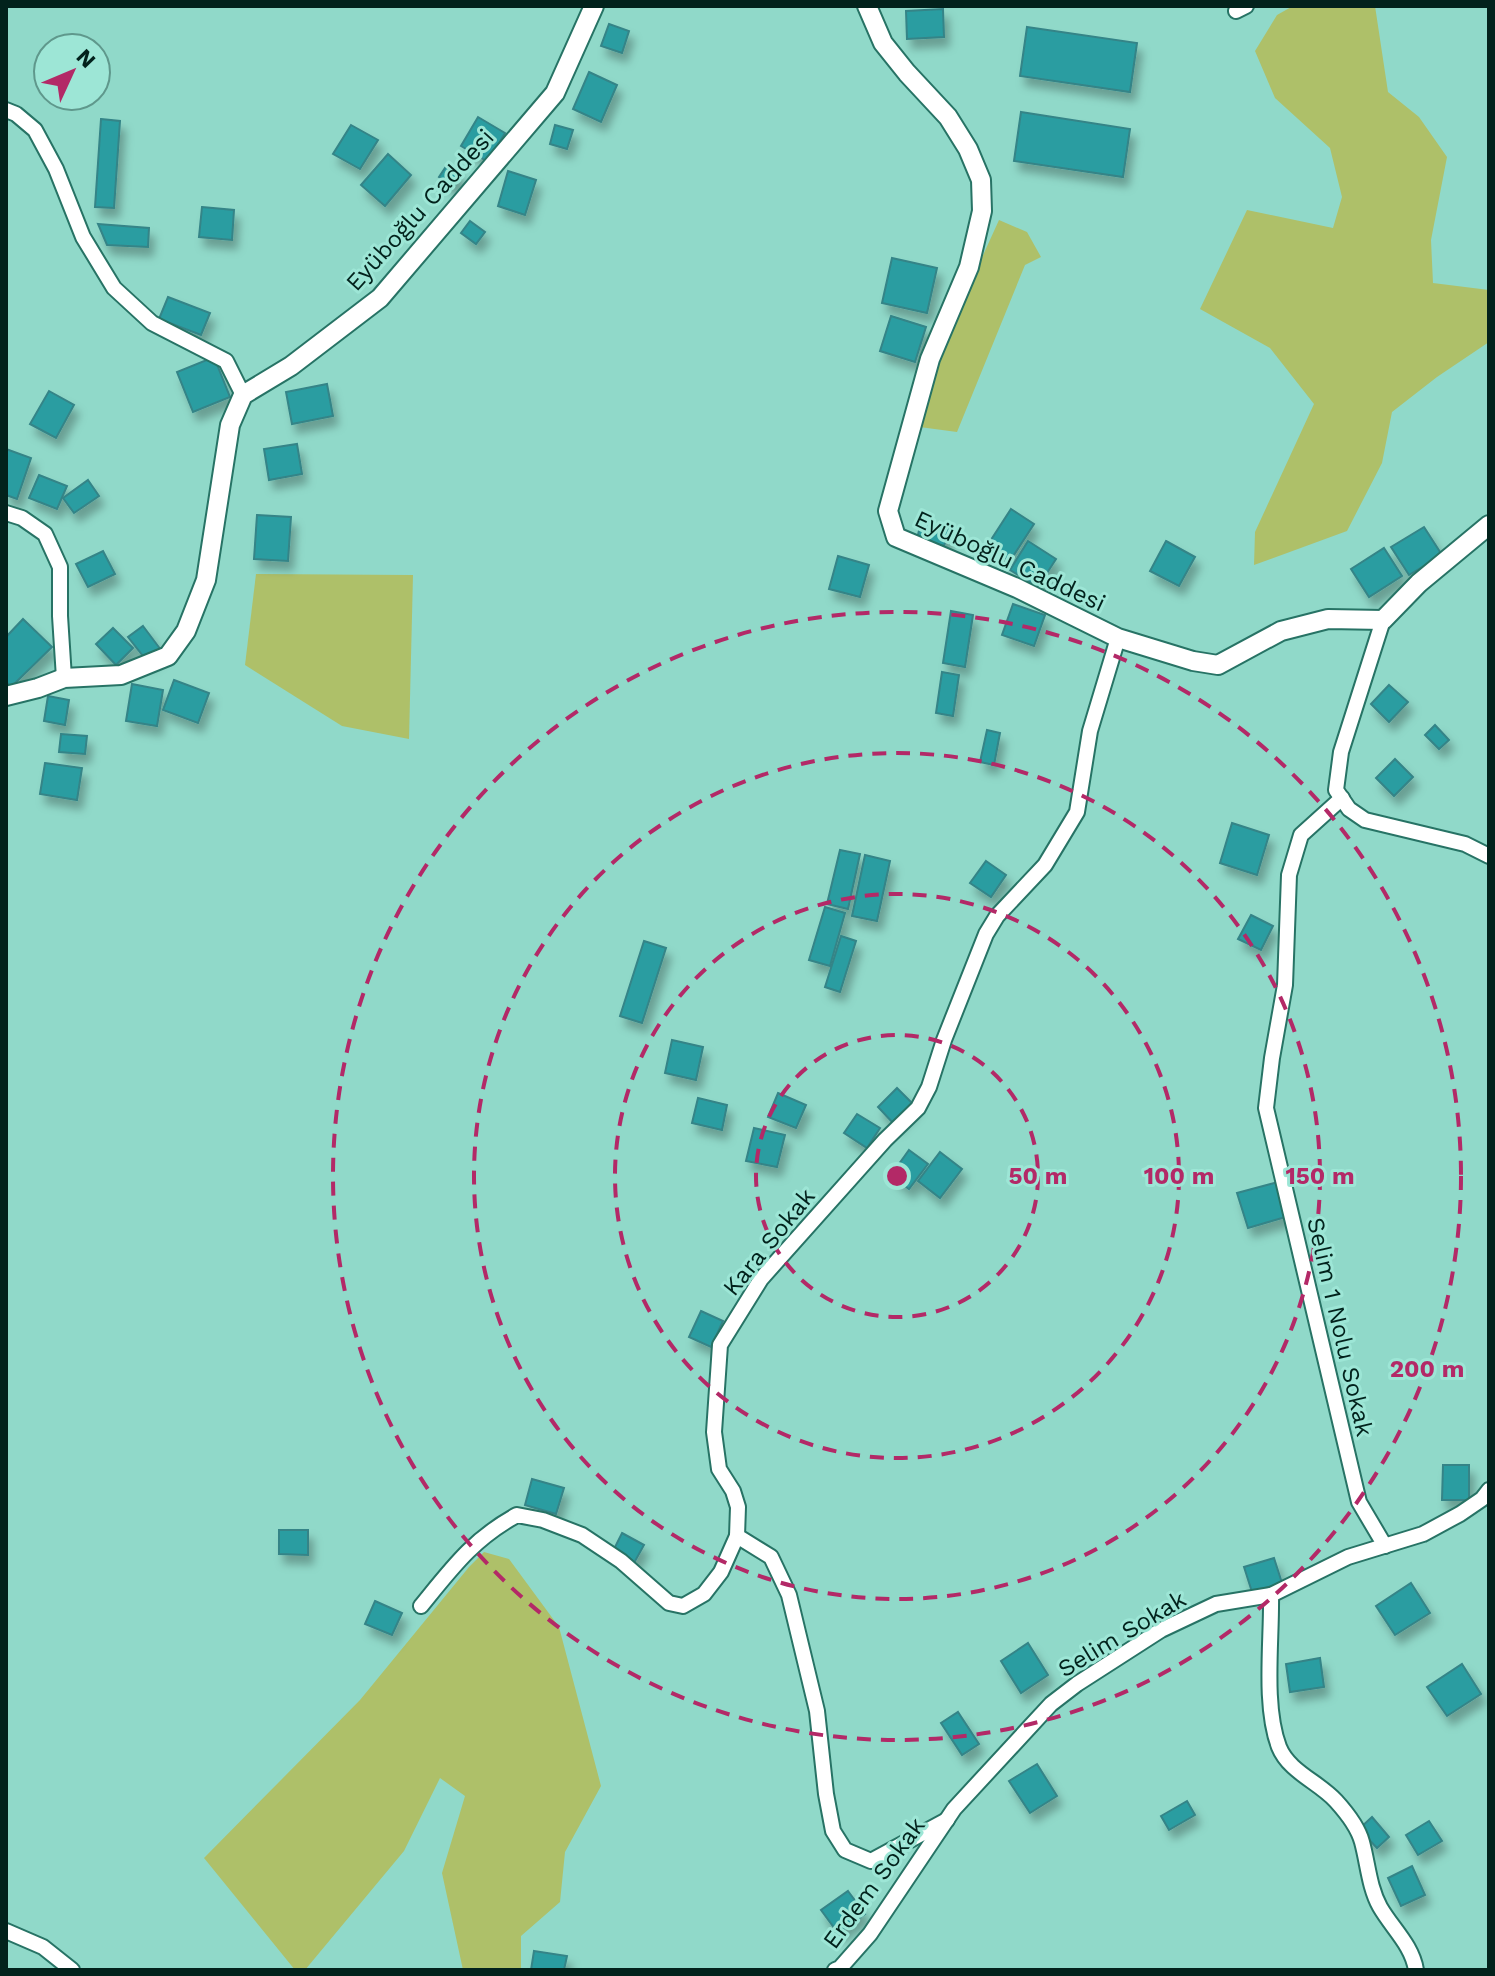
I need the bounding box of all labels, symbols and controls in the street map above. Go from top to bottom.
north arrow [32,32,112,112]
text: N [71,44,101,73]
street label: Eyüboğlu Caddesi [340,124,500,296]
street label: Eyüboğlu Caddesi [910,505,1110,617]
centre of rings [883,1162,911,1190]
text: 50 m [1009,1162,1067,1190]
text: 100 m [1144,1162,1214,1190]
text: 150 m [1285,1162,1355,1190]
street label: Kara Sokak [717,1182,821,1301]
street label: Selim 1 Nolu Sokak [1301,1215,1379,1439]
text: 200 m [1390,1355,1464,1383]
street label: Selim Sokak [1053,1585,1191,1683]
street label: Erdem Sokak [817,1812,931,1954]

